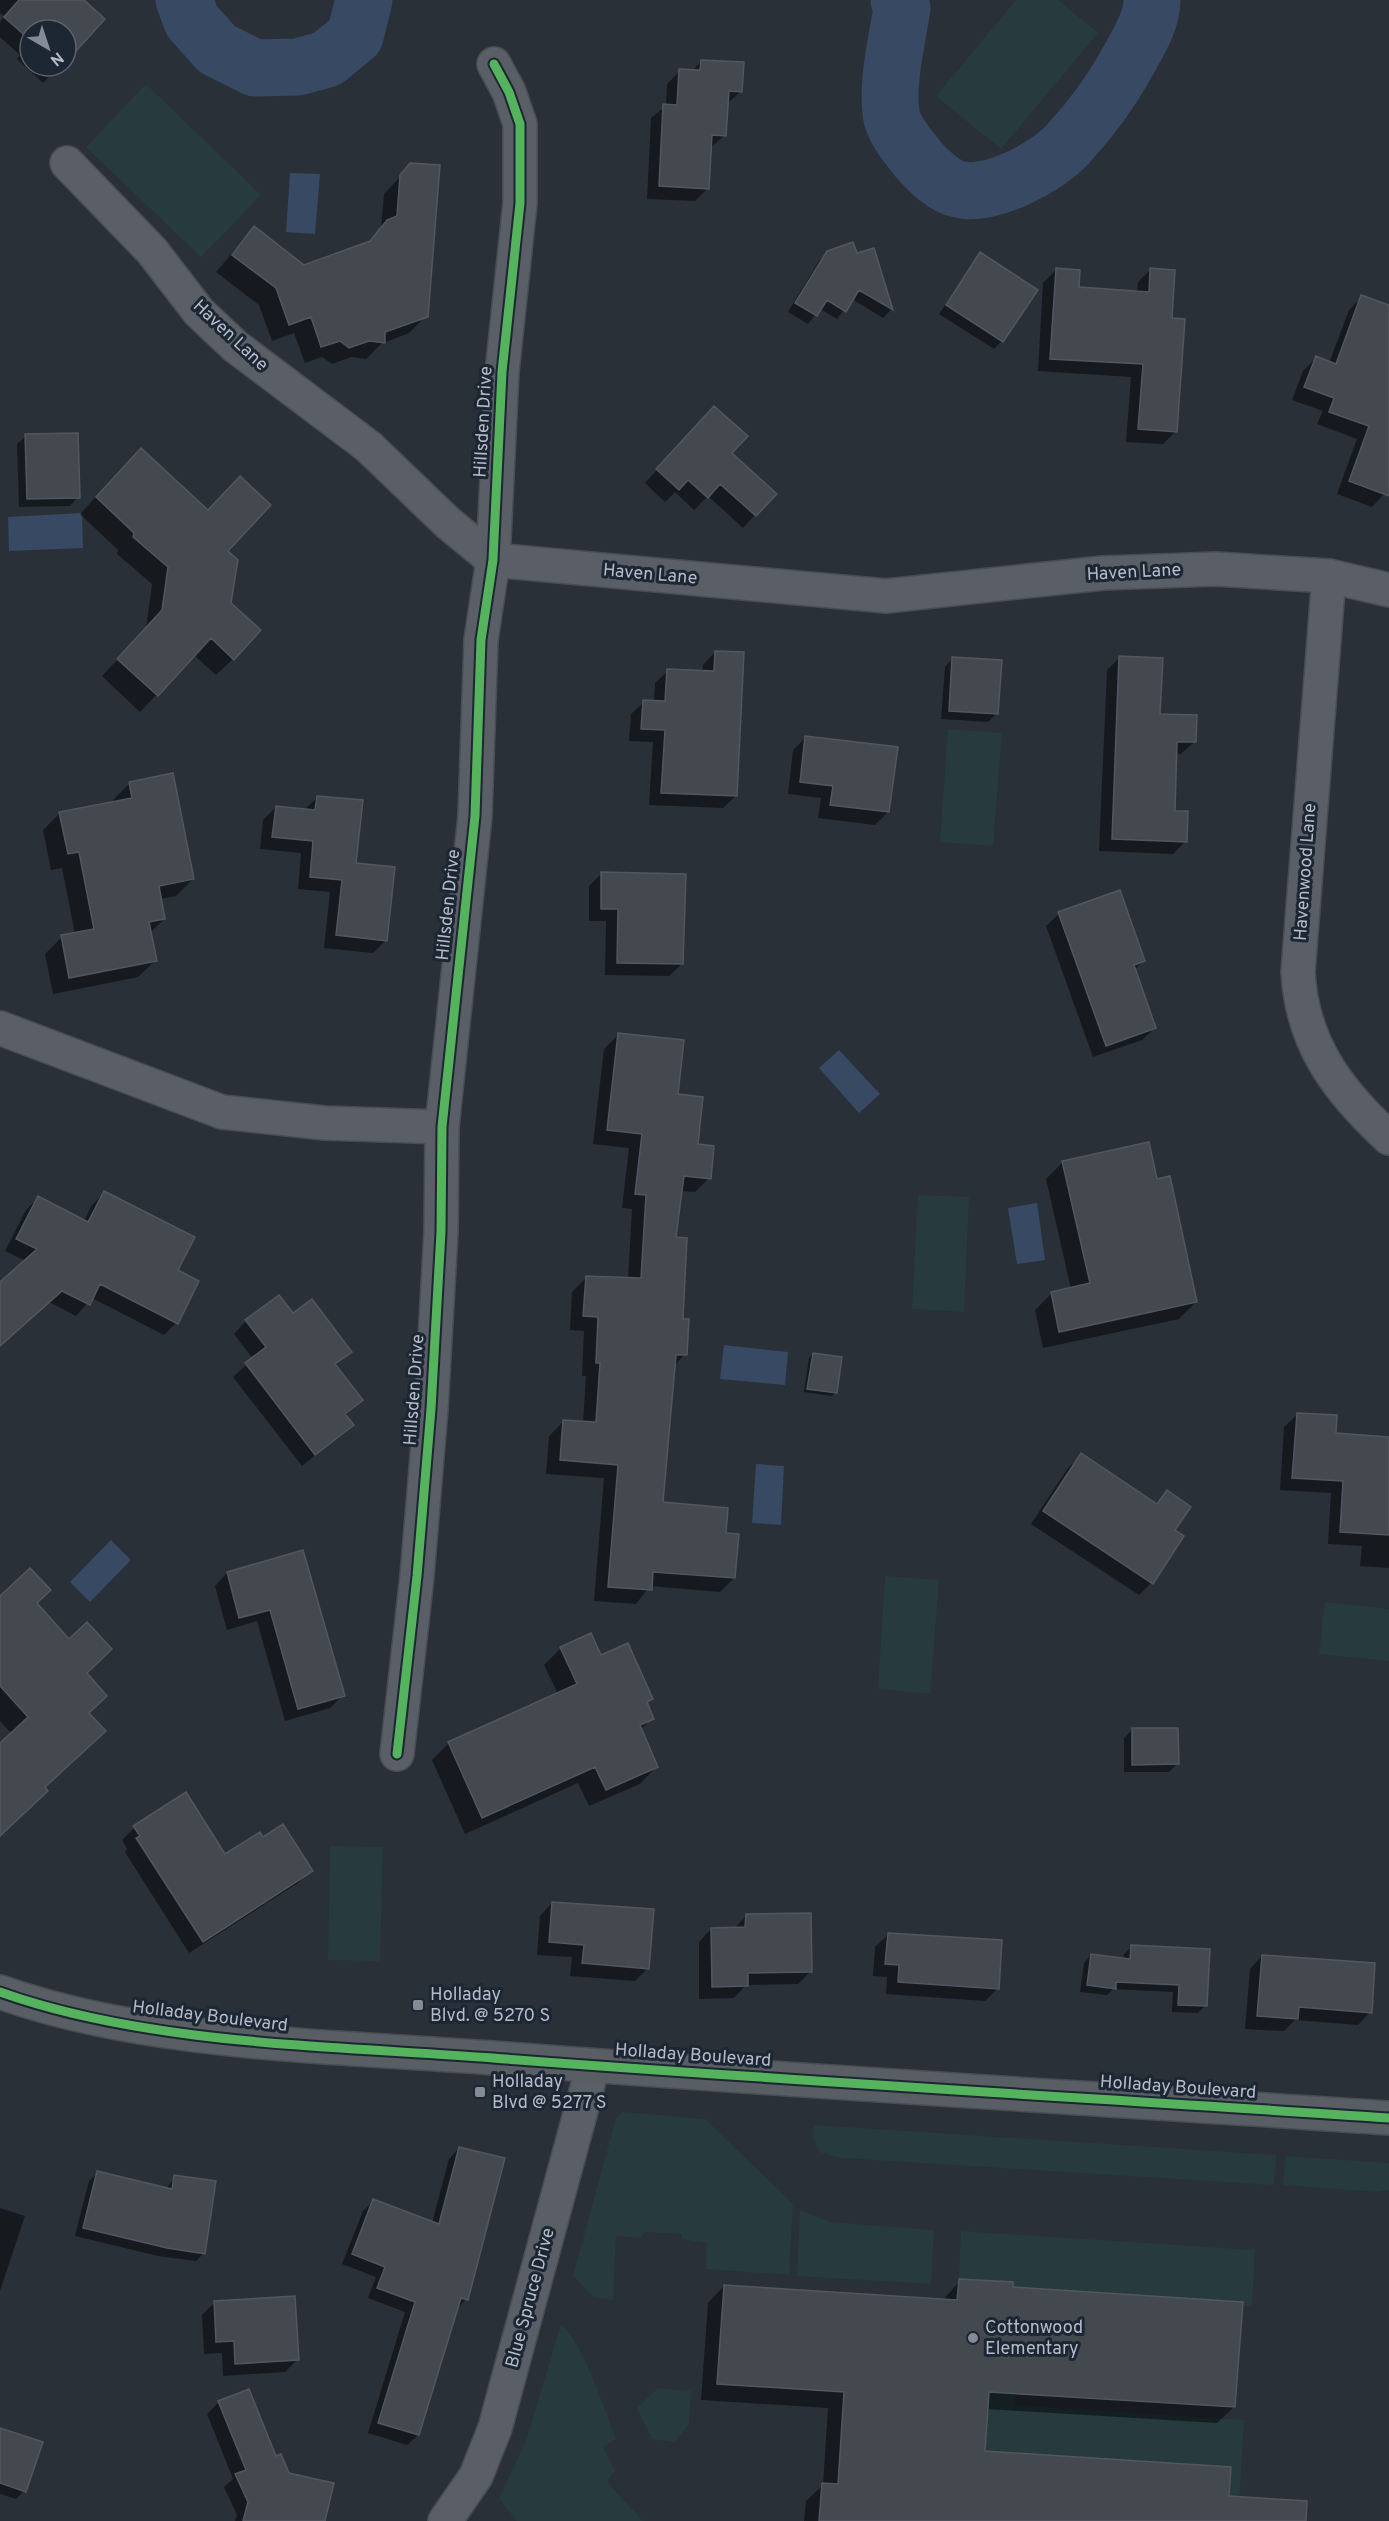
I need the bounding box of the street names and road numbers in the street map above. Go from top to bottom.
street label: Haven Lane [188,295,272,377]
street label: Hillsden Drive [470,366,498,478]
street label: Haven Lane [602,559,698,591]
street label: Haven Lane [1086,559,1182,587]
street label: Havenwood Lane [1290,802,1322,942]
street label: Hillsden Drive [432,848,466,962]
street label: Hillsden Drive [400,1333,430,1447]
street label: Holladay Boulevard [131,1996,289,2038]
street label: Holladay Boulevard [614,2039,772,2073]
street label: Holladay Boulevard [1099,2071,1257,2105]
street label: Blue Spruce Drive [501,2226,561,2370]

